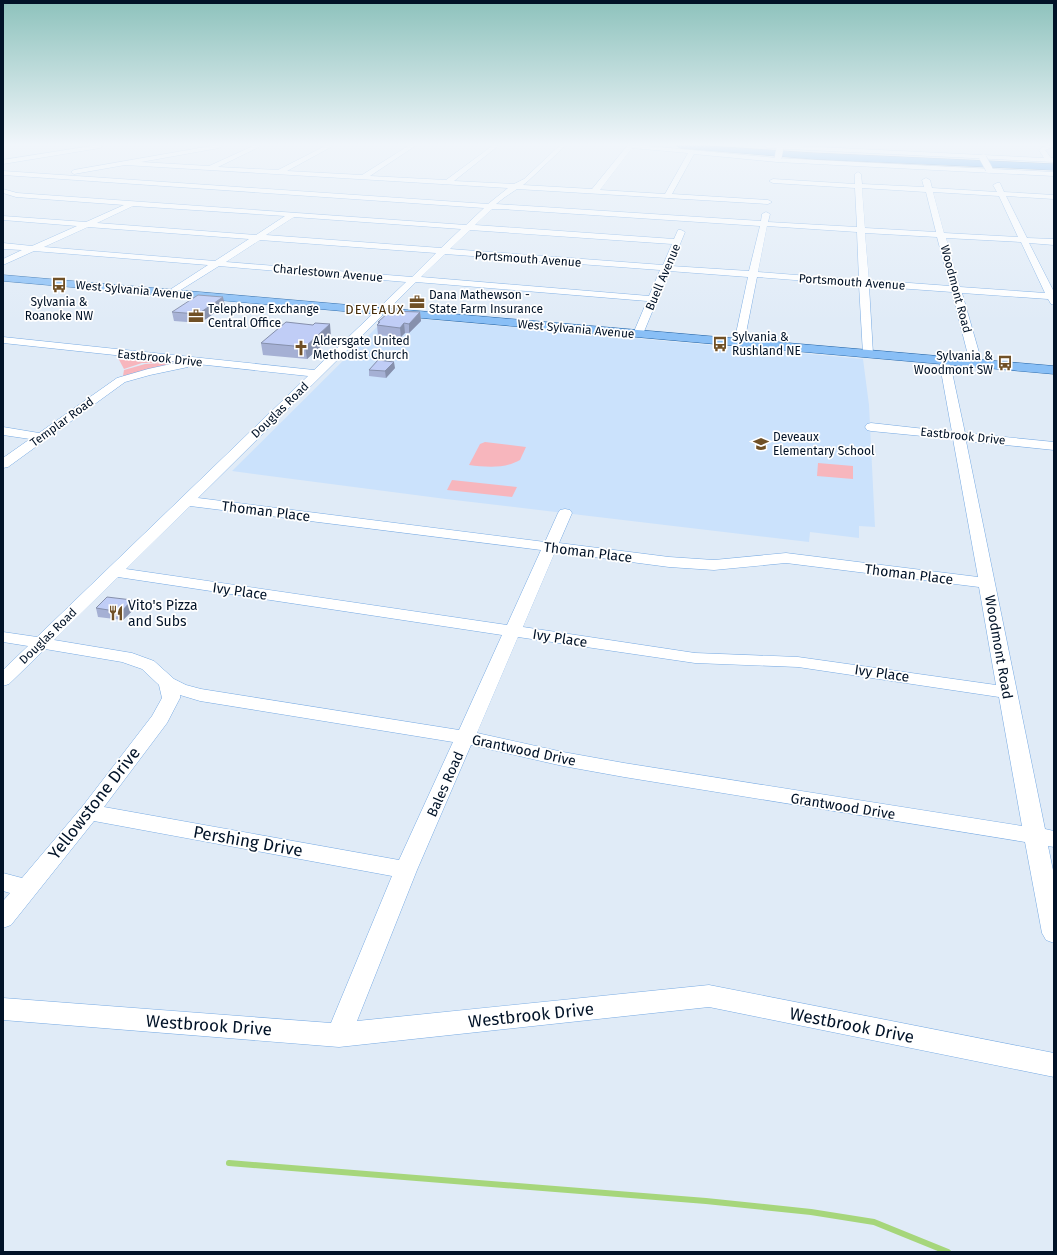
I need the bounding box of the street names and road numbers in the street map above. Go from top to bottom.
street label: Buell Avenue [643,242,683,312]
street label: Woodmont Road [938,243,974,335]
street label: Portsmouth Avenue [474,248,582,270]
street label: Charlestown Avenue [272,261,384,285]
street label: Portsmouth Avenue [798,271,906,293]
street label: West Sylvania Avenue [75,278,193,302]
street label: West Sylvania Avenue [517,317,635,341]
street label: Eastbrook Drive [117,347,203,369]
street label: Douglas Road [248,379,312,441]
street label: Templar Road [28,394,96,450]
street label: Eastbrook Drive [920,425,1006,447]
street label: Thoman Place [221,498,311,525]
street label: Thoman Place [543,539,633,566]
street label: Thoman Place [864,561,954,588]
street label: Ivy Place [211,579,269,604]
street label: Woodmont Road [981,594,1016,701]
street label: Douglas Road [16,605,80,667]
street label: Ivy Place [531,626,589,651]
street label: Ivy Place [853,661,911,686]
street label: Grantwood Drive [470,731,577,770]
street label: Yellowstone Drive [44,743,145,864]
street label: Bales Road [423,749,467,820]
street label: Grantwood Drive [789,790,897,823]
street label: Pershing Drive [192,822,304,861]
street label: Westbrook Drive [467,998,595,1033]
street label: Westbrook Drive [788,1003,916,1048]
street label: Westbrook Drive [145,1011,273,1040]

